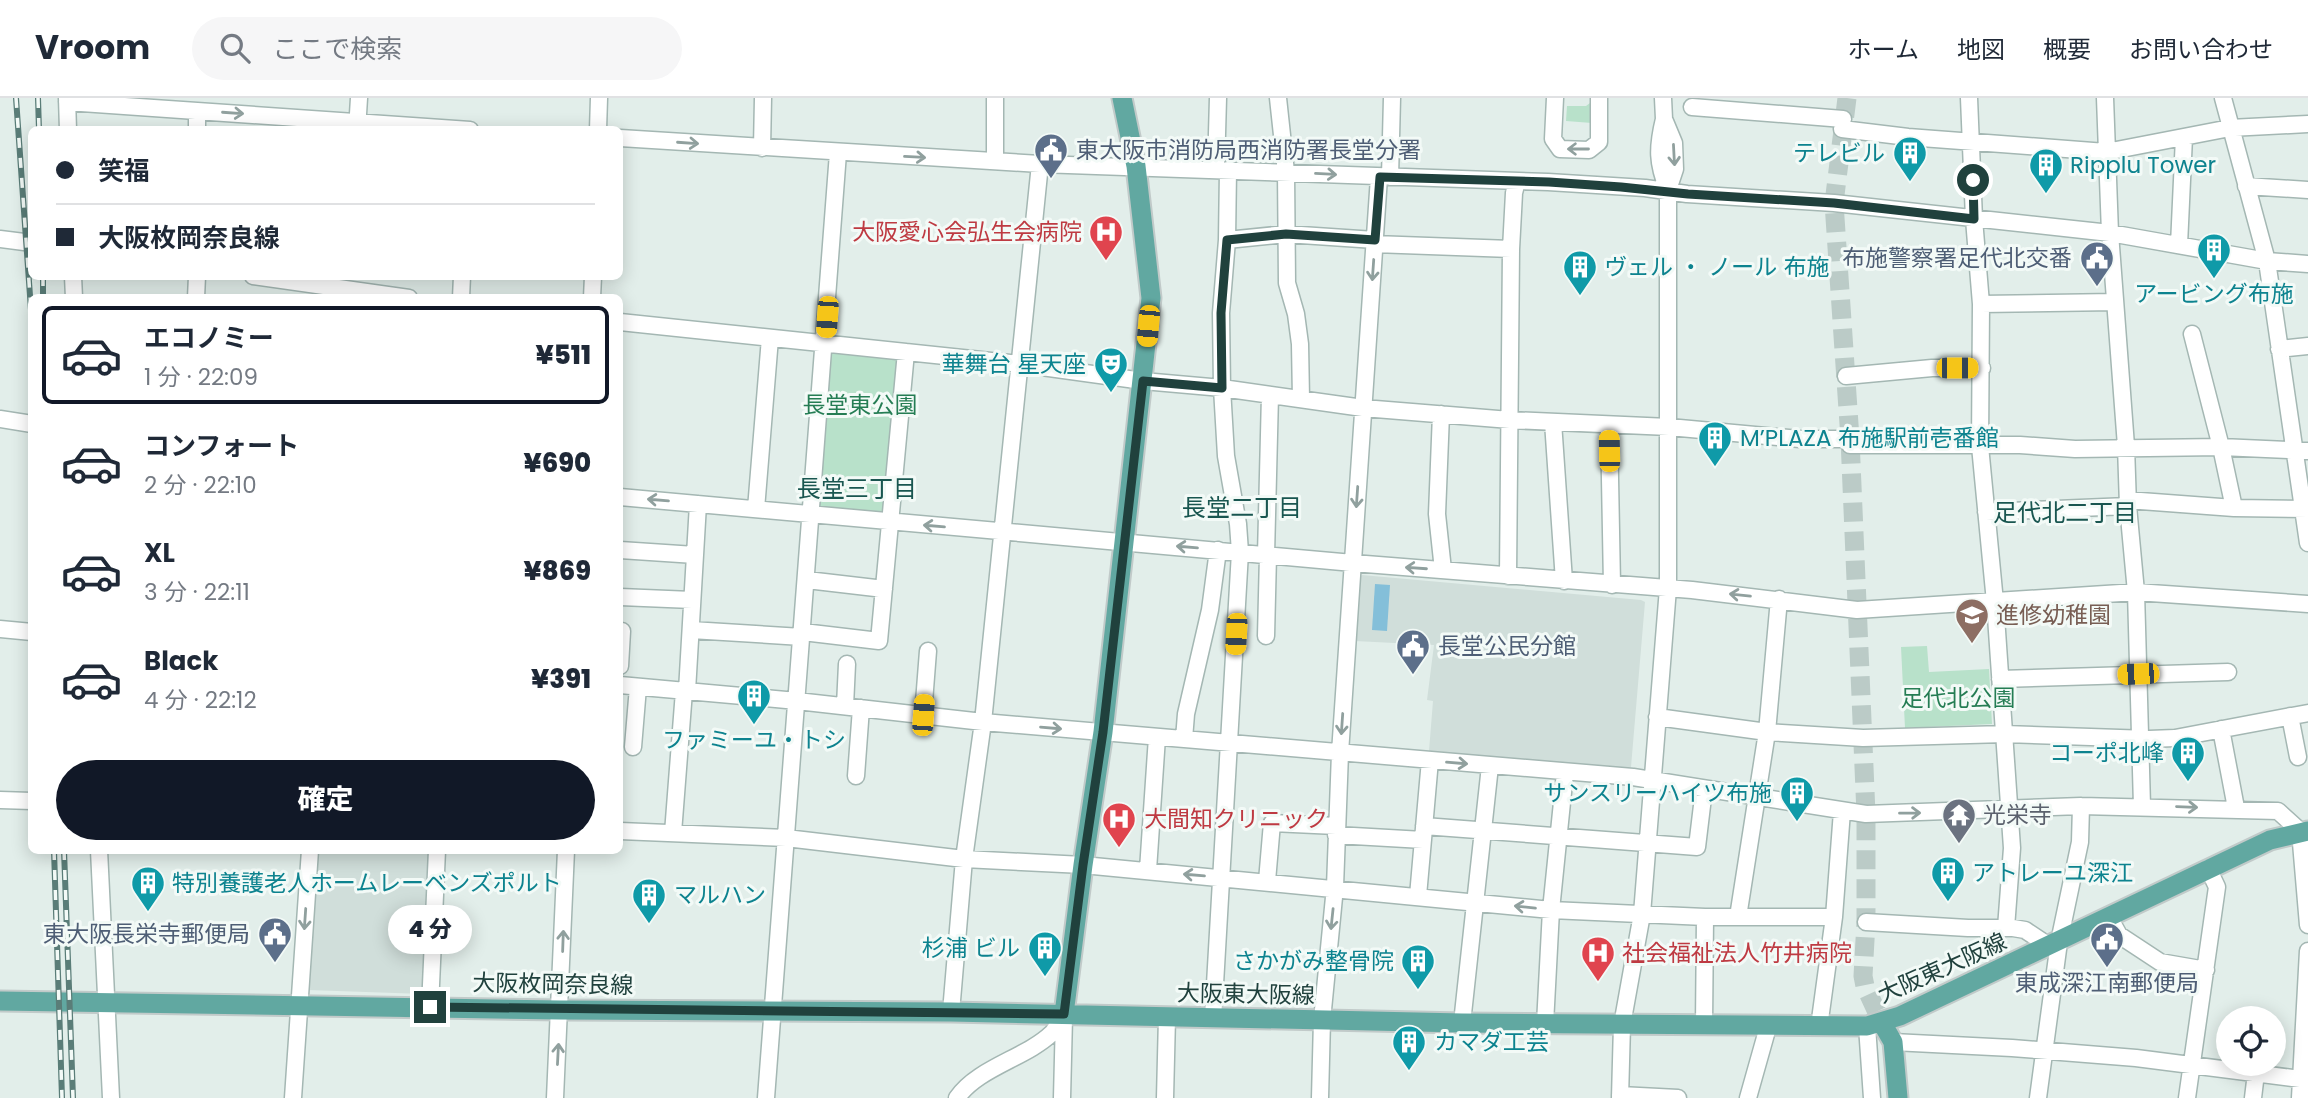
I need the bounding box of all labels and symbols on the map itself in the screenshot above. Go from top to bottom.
one-way arrow [221,107,243,120]
public building icon: 東大阪市消防局西消防署長堂分署 [1032,131,1070,180]
place label: 東大阪市消防局西消防署長堂分署 [1076,134,1421,166]
building icon: テレビル [1891,134,1929,183]
one-way arrow [676,137,698,150]
place label: テレビル [1793,137,1885,169]
one-way arrow [1567,143,1590,156]
one-way arrow [1668,143,1681,166]
building icon: Ripplu Tower [2027,146,2065,195]
place label: Ripplu Tower [2070,149,2216,181]
one-way arrow [903,151,925,164]
route start [1957,164,1989,196]
one-way arrow [1314,168,1337,181]
hospital icon: 大阪愛心会弘生会病院 [1087,213,1125,262]
place label: 大阪愛心会弘生会病院 [852,216,1082,248]
building icon: アービング布施 [2195,231,2233,280]
public building icon: 布施警察署足代北交番 [2078,239,2116,288]
place label: 布施警察署足代北交番 [1842,242,2072,274]
building icon: ヴェル ・ ノール 布施 [1561,248,1599,297]
place label: ヴェル ・ ノール 布施 [1604,251,1829,283]
one-way arrow [1366,258,1379,280]
place label: アービング布施 [2134,278,2294,310]
car [816,295,839,339]
car [1136,304,1161,348]
theatre icon: 華舞台 星天座 [1092,345,1130,394]
place label: 華舞台 星天座 [942,348,1086,380]
car [1937,358,1979,379]
park label: 長堂東公園 [803,389,918,421]
building icon: M’PLAZA 布施駅前壱番館 [1696,419,1734,468]
place label: M’PLAZA 布施駅前壱番館 [1740,422,1999,454]
car [1599,430,1620,472]
district label: 長堂三丁目 [797,472,917,505]
one-way arrow [1350,485,1363,507]
district label: 長堂二丁目 [1182,491,1302,524]
one-way arrow [648,493,670,506]
district label: 足代北二丁目 [1993,496,2137,529]
one-way arrow [923,519,946,532]
one-way arrow [1177,540,1199,553]
one-way arrow [1405,561,1428,574]
one-way arrow [1730,588,1752,601]
school or university icon: 進修幼稚園 [1953,596,1991,645]
place label: 進修幼稚園 [1996,599,2111,631]
car [1225,612,1248,656]
public building icon: 長堂公民分館 [1394,627,1432,676]
place label: 長堂公民分館 [1438,630,1576,662]
car [2117,663,2160,685]
building icon: ファミーユ・トシ [735,677,773,726]
park label: 足代北公園 [1901,682,2016,714]
car [912,693,935,737]
one-way arrow [1335,712,1348,734]
one-way arrow [1040,722,1062,735]
place label: ファミーユ・トシ [662,724,846,756]
building icon: コーポ北峰 [2169,734,2207,783]
place label: コーポ北峰 [2049,737,2164,769]
one-way arrow [1445,757,1468,770]
building icon: サンスリーハイツ布施 [1778,774,1816,823]
place label: サンスリーハイツ布施 [1543,777,1772,809]
temple icon: 光栄寺 [1940,796,1978,845]
place label: 光栄寺 [1983,799,2052,831]
hospital icon: 大間知クリニック [1100,800,1138,849]
one-way arrow [2175,800,2198,814]
place label: 大間知クリニック [1144,803,1328,835]
one-way arrow [1899,806,1922,820]
building icon: アトレーユ深江 [1929,854,1967,903]
place label: アトレーユ深江 [1972,857,2133,889]
building icon: 特別養護老人ホームレーベンズポルト [129,864,167,913]
place label: 特別養護老人ホームレーベンズポルト [172,867,562,899]
one-way arrow [1183,868,1206,881]
building icon: マルハン [630,876,668,925]
place label: マルハン [674,879,766,911]
one-way arrow [1514,900,1536,913]
callout: 4 分 [388,906,472,954]
one-way arrow [298,907,311,929]
one-way arrow [1325,907,1338,929]
public building icon: 東大阪長栄寺郵便局 [256,915,294,964]
place label: 東大阪長栄寺郵便局 [43,918,250,950]
public building icon: 東成深江南郵便局 [2088,920,2126,969]
street label: 大阪東大阪線 [1872,925,2012,1011]
building icon: 杉浦 ビル [1026,929,1064,978]
one-way arrow [556,930,569,953]
place label: 杉浦 ビル [922,932,1020,964]
hospital icon: 社会福祉法人竹井病院 [1579,934,1617,983]
place label: 社会福祉法人竹井病院 [1622,937,1852,969]
building icon: さかがみ整骨院 [1399,942,1437,991]
place label: さかがみ整骨院 [1233,945,1394,977]
street label: 大阪枚岡奈良線 [472,967,634,1001]
place label: 東成深江南郵便局 [2015,967,2199,999]
street label: 大阪東大阪線 [1177,977,1315,1011]
route end [414,991,446,1023]
building icon: カマダ工芸 [1390,1023,1428,1072]
place label: カマダ工芸 [1434,1026,1549,1058]
one-way arrow [551,1043,564,1066]

